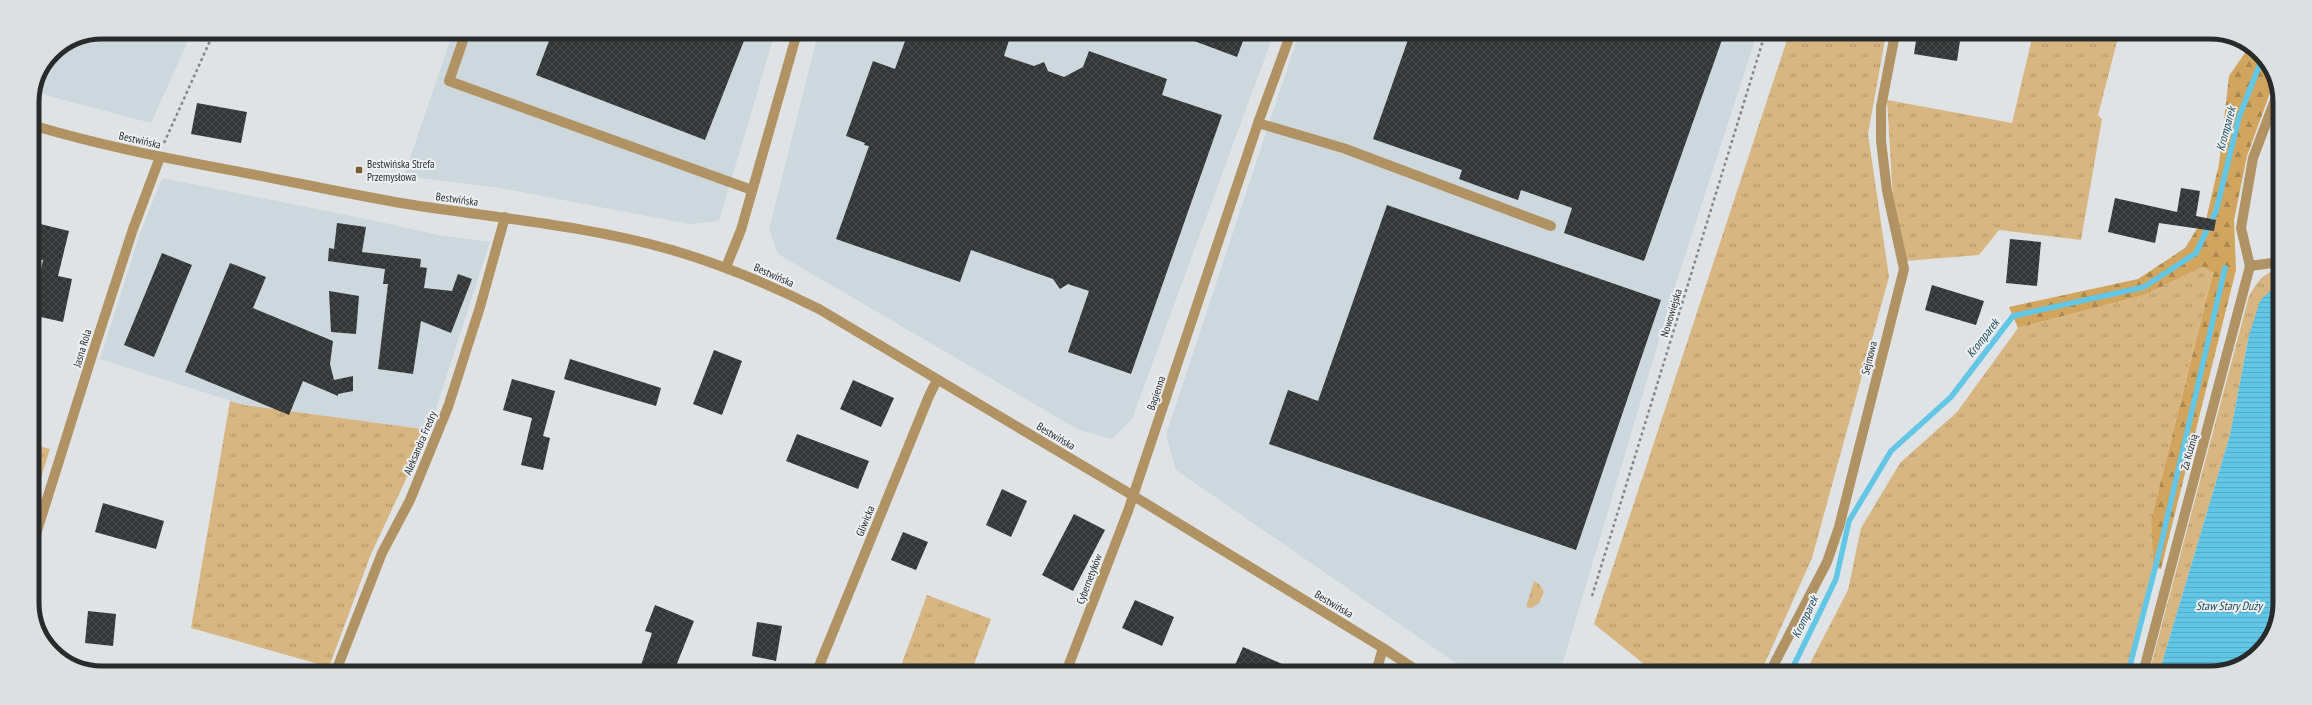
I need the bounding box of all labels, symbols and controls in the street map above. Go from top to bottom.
water label: Kromparek [2212,104,2239,152]
street label: Bestwińska [118,128,162,152]
place label: Bestwińska Strefa Przemysłowa [367,157,434,184]
marker: Bestwińska Strefa Przemysłowa [354,165,364,175]
street label: Bestwińska [435,189,479,209]
street label: Bestwińska [752,260,796,290]
street label: Nowowiejska [1657,287,1685,339]
water label: Kromparek [1963,314,2003,360]
street label: Jasna Rola [69,327,94,370]
street label: Sejmowa [1858,340,1880,376]
street label: Bagienna [1144,374,1168,412]
street label: Aleksandra Fredry [400,408,440,477]
street label: Bestwińska [1034,419,1078,453]
street label: Za Kuźnią [2177,432,2201,472]
street label: Gliwicka [853,504,877,538]
street label: Cybernetyków [1073,551,1105,606]
street label: Bestwińska [1312,587,1356,621]
water label: Kromparek [1788,592,1822,640]
water label: Staw Stary Duży [2196,598,2264,613]

